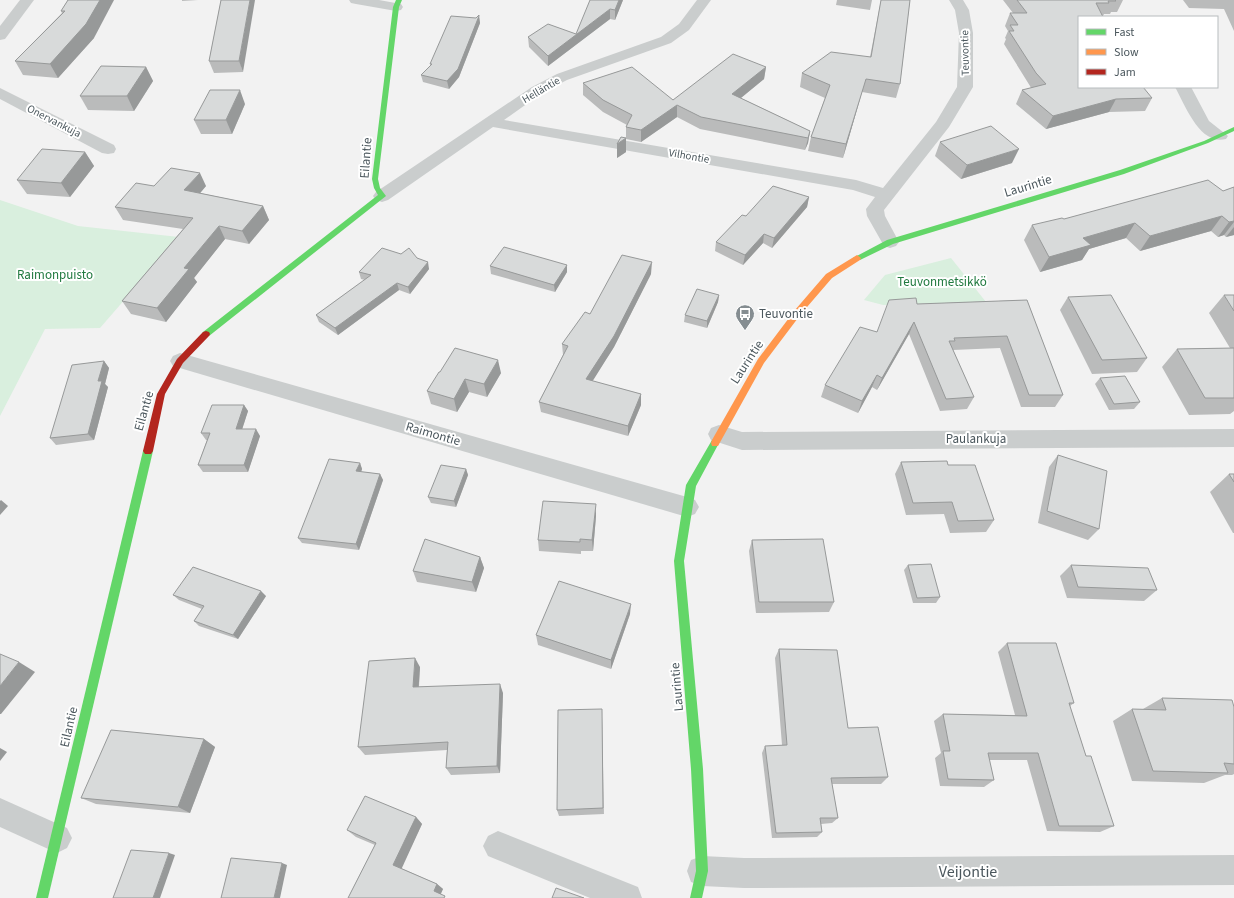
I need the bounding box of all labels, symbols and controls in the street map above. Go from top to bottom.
legend [1078,16,1218,88]
text: Fast [1114,24,1134,41]
street label: Teuvontie [957,30,973,76]
text: Slow [1114,44,1139,61]
text: Jam [1114,64,1136,81]
street label: Helläntie [519,73,563,107]
street label: Onervankuja [24,101,84,141]
street label: Eilantie [356,137,376,179]
street label: Vilhontie [667,145,711,167]
street label: Laurintie [1002,170,1054,202]
park label: Raimonpuisto [17,266,93,284]
park label: Teuvonmetsikkö [897,273,987,291]
bus stop icon: Teuvontie [734,303,756,331]
place label: Teuvontie [759,305,813,323]
street label: Laurintie [726,337,768,387]
street label: Eilantie [130,389,158,433]
street label: Raimontie [404,418,462,450]
street label: Paulankuja [946,430,1006,448]
street label: Laurintie [666,662,688,712]
street label: Eilantie [56,705,82,749]
street label: Veijontie [939,861,997,883]

